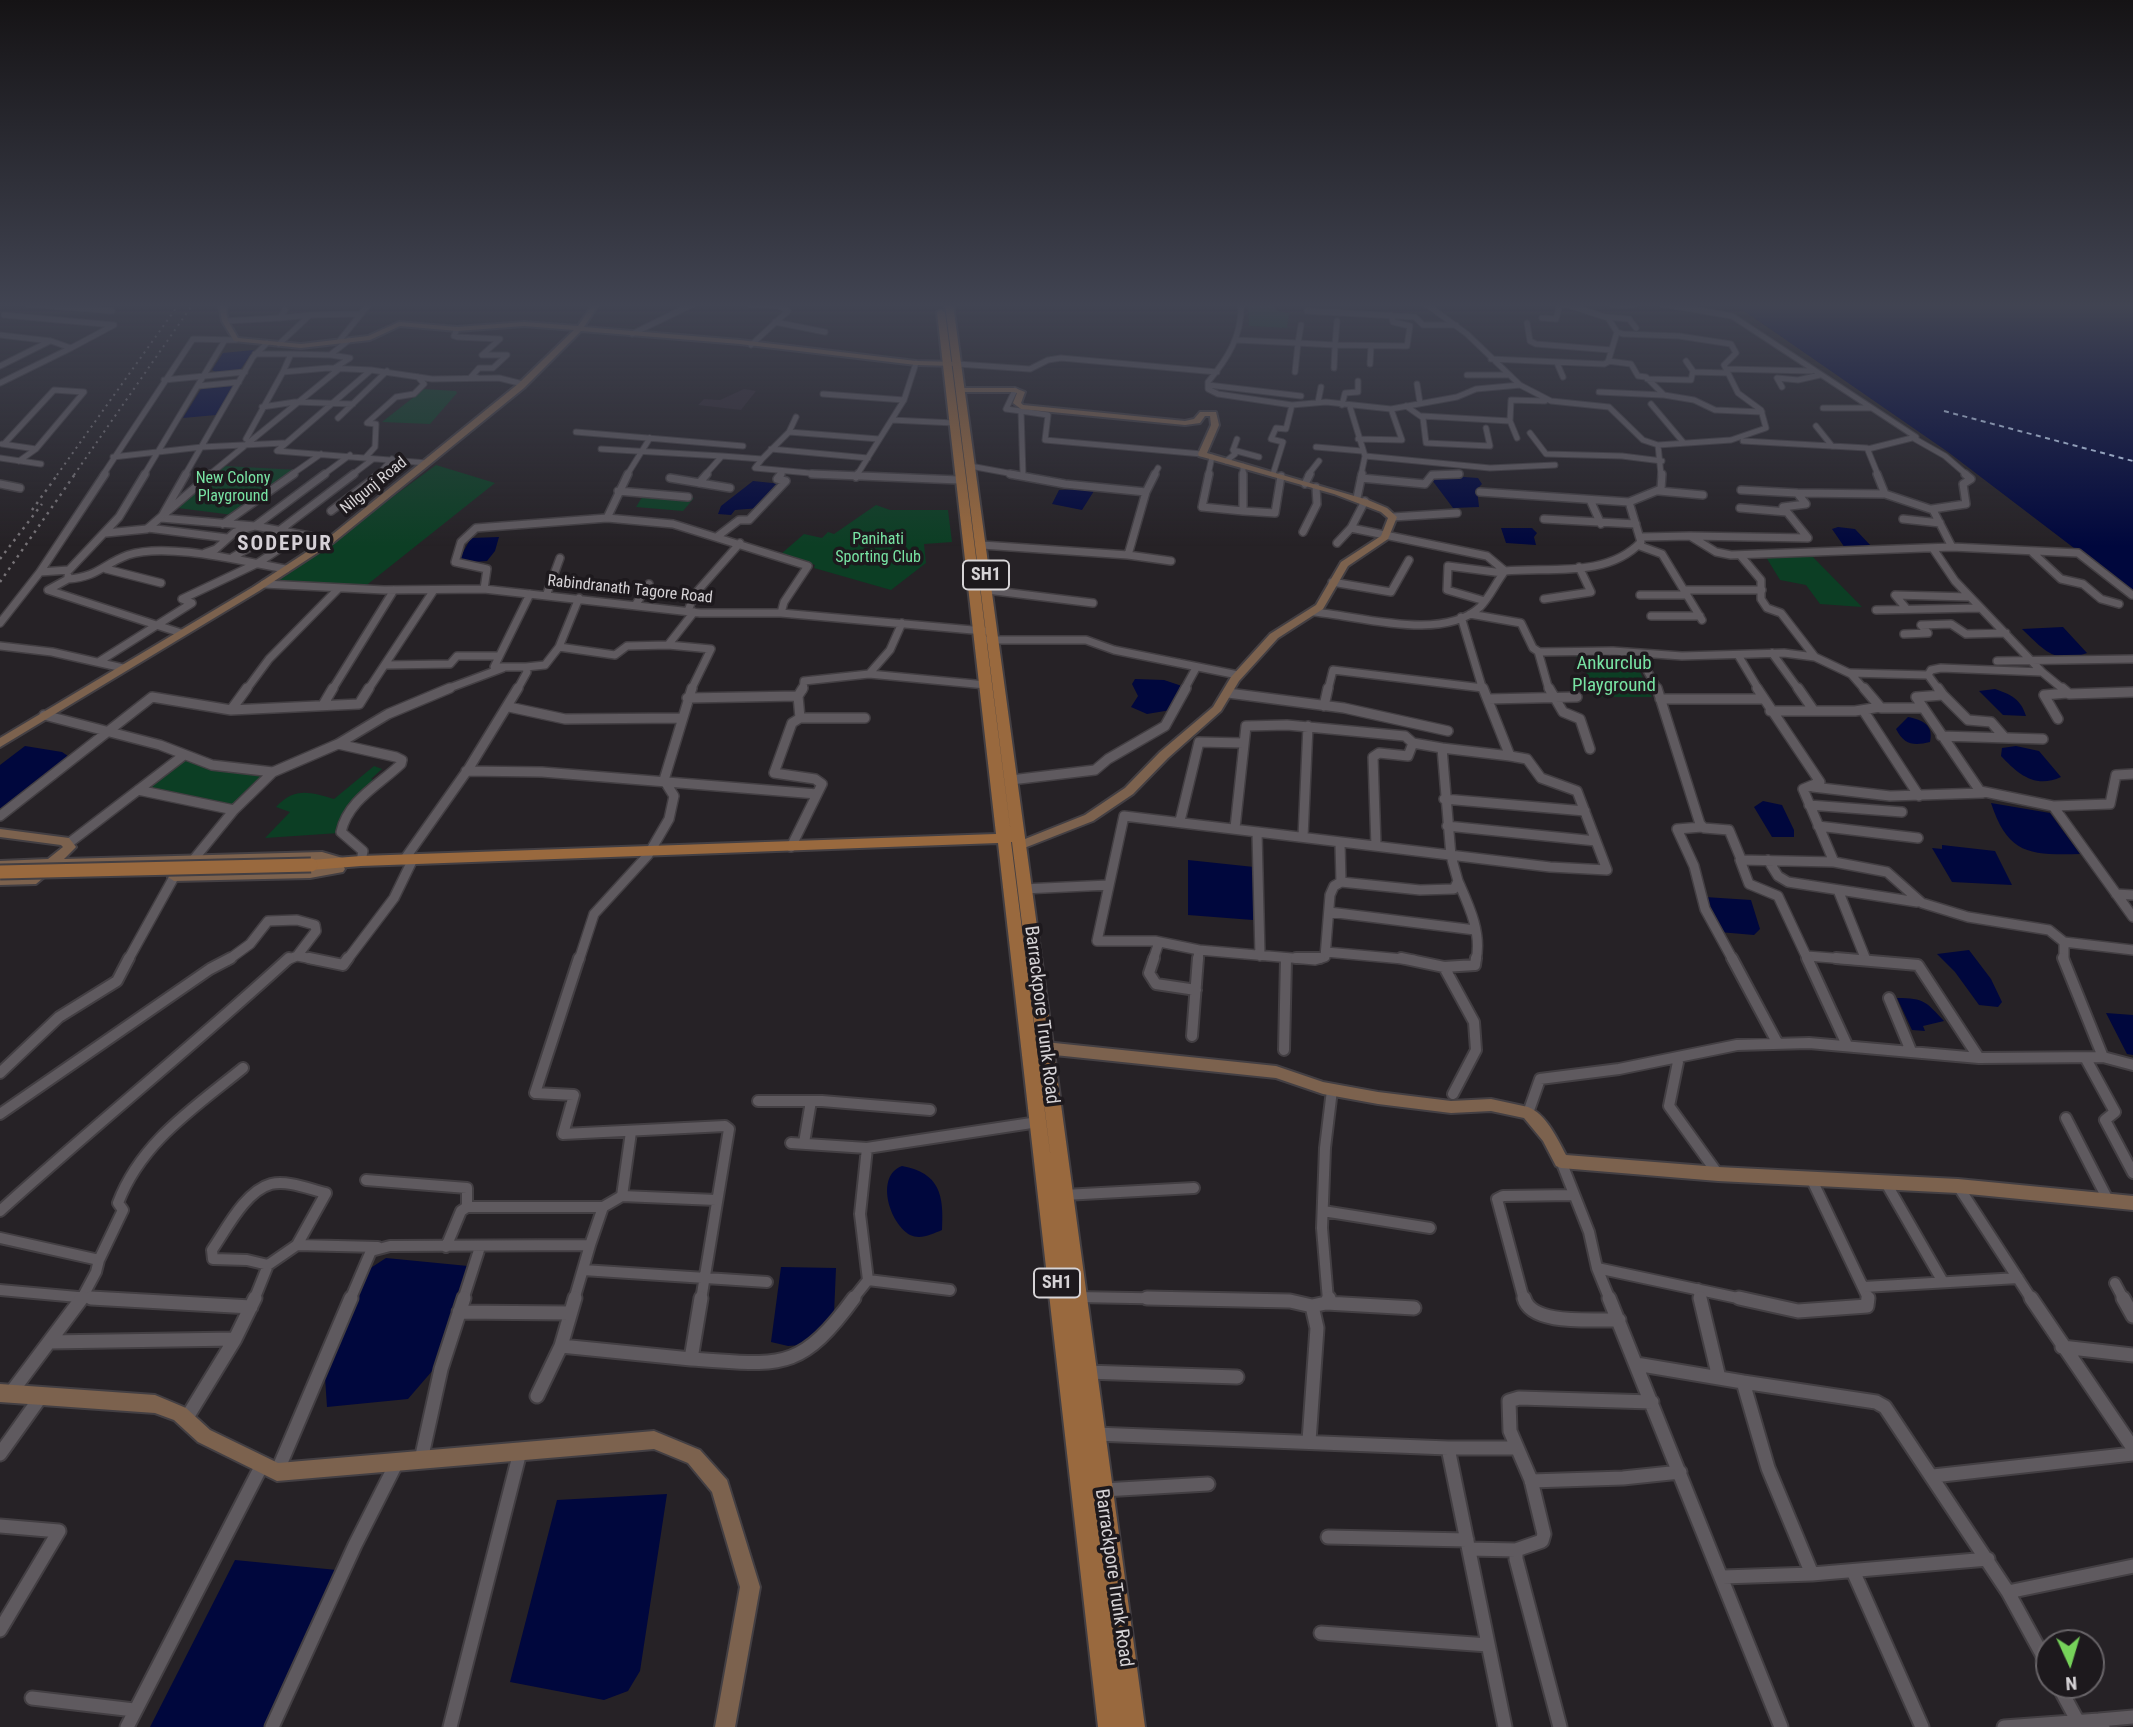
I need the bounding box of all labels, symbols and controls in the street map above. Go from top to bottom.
street label: Nilgunj Road [337,453,411,519]
park label: New Colony Playground [196,469,270,507]
park label: Panihati Sporting Club [835,530,921,568]
district label: SODEPUR [238,532,332,558]
road number: SH1 [963,560,1009,590]
street label: Rabindranath Tagore Road [546,572,714,608]
park label: Ankurclub Playground [1572,653,1656,697]
street label: Barrackpore Trunk Road [1019,925,1063,1105]
road number: SH1 [1034,1268,1080,1298]
street label: Barrackpore Trunk Road [1089,1488,1137,1668]
north arrow [2035,1629,2105,1699]
text: N [2065,1672,2078,1695]

